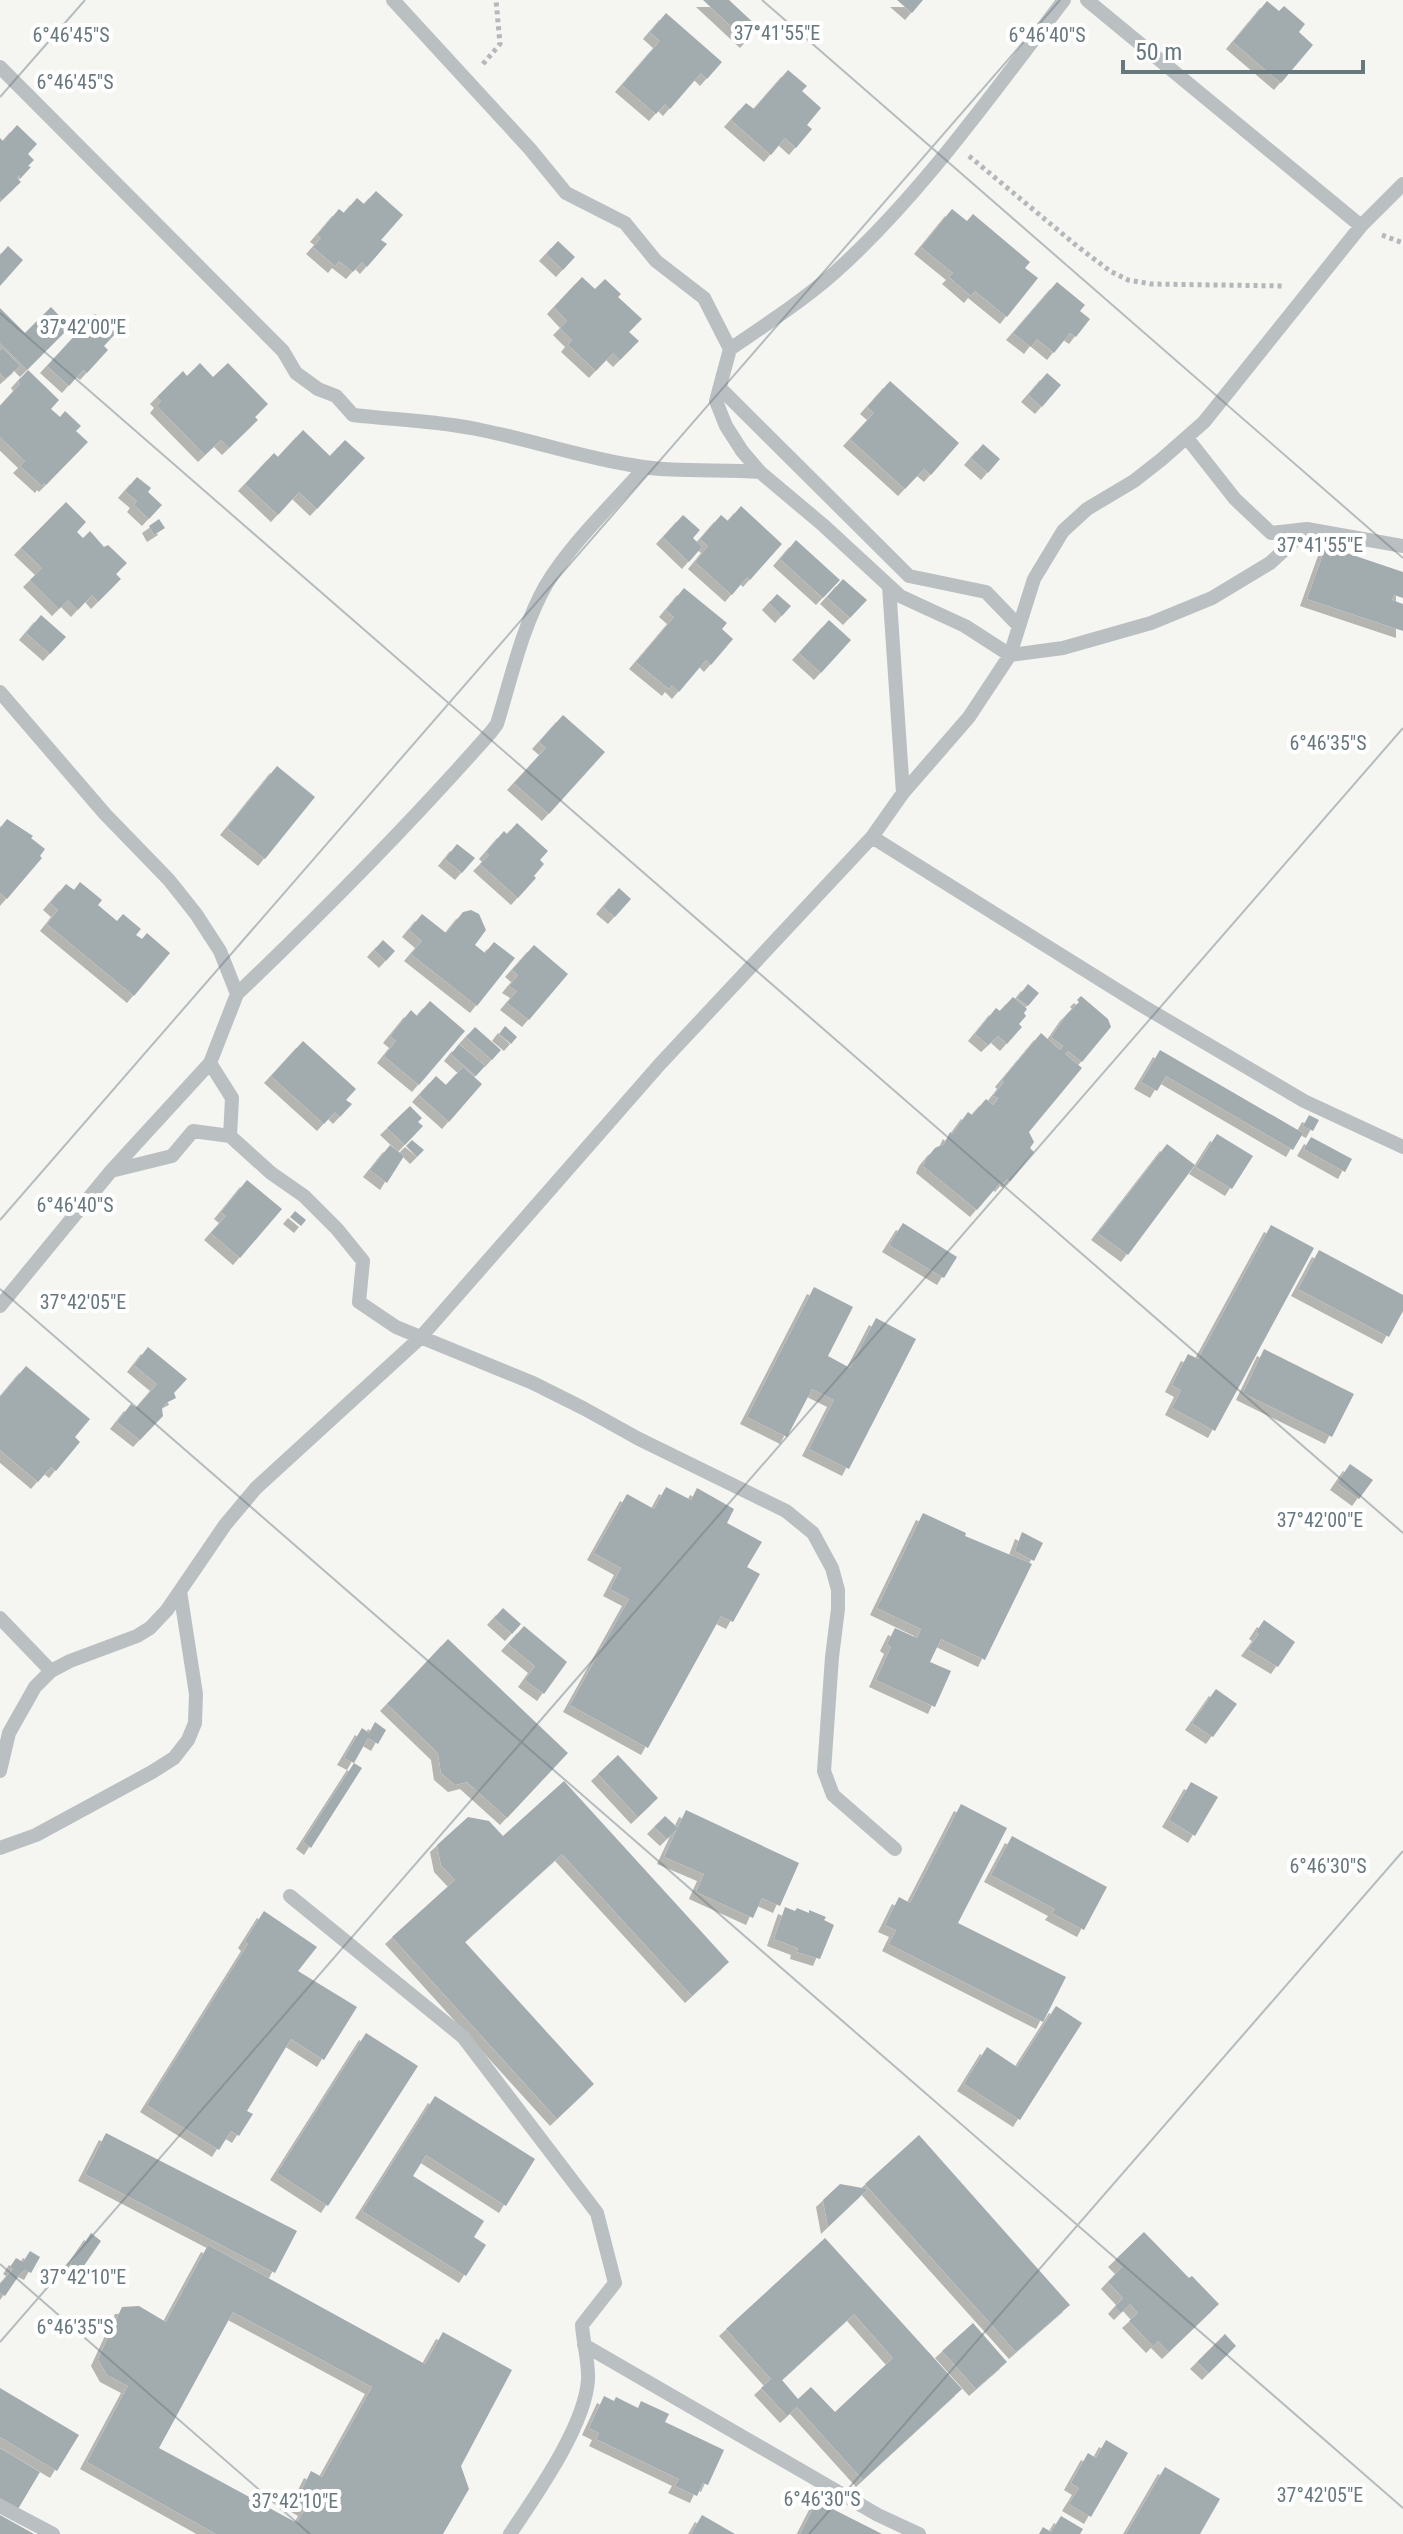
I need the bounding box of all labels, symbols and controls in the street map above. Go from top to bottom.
text: 37°41'55"E [734,21,820,45]
text: 6°46'45"S [32,23,110,47]
text: 6°46'40"S [1008,23,1086,47]
scale bar [1123,24,1363,74]
text: 50 m [1135,38,1182,66]
text: 6°46'45"S [36,70,114,94]
text: 37°42'00"E [40,315,126,339]
text: 37°41'55"E [1277,533,1363,557]
text: 6°46'35"S [1289,731,1367,755]
text: 6°46'40"S [36,1193,114,1217]
text: 37°42'05"E [40,1290,126,1314]
text: 37°42'00"E [1277,1508,1363,1532]
text: 6°46'30"S [1289,1854,1367,1878]
text: 37°42'10"E [40,2265,126,2289]
text: 6°46'35"S [36,2315,114,2339]
text: 37°42'05"E [1277,2483,1363,2507]
text: 6°46'30"S [783,2487,861,2511]
text: 37°42'10"E [252,2489,338,2513]

